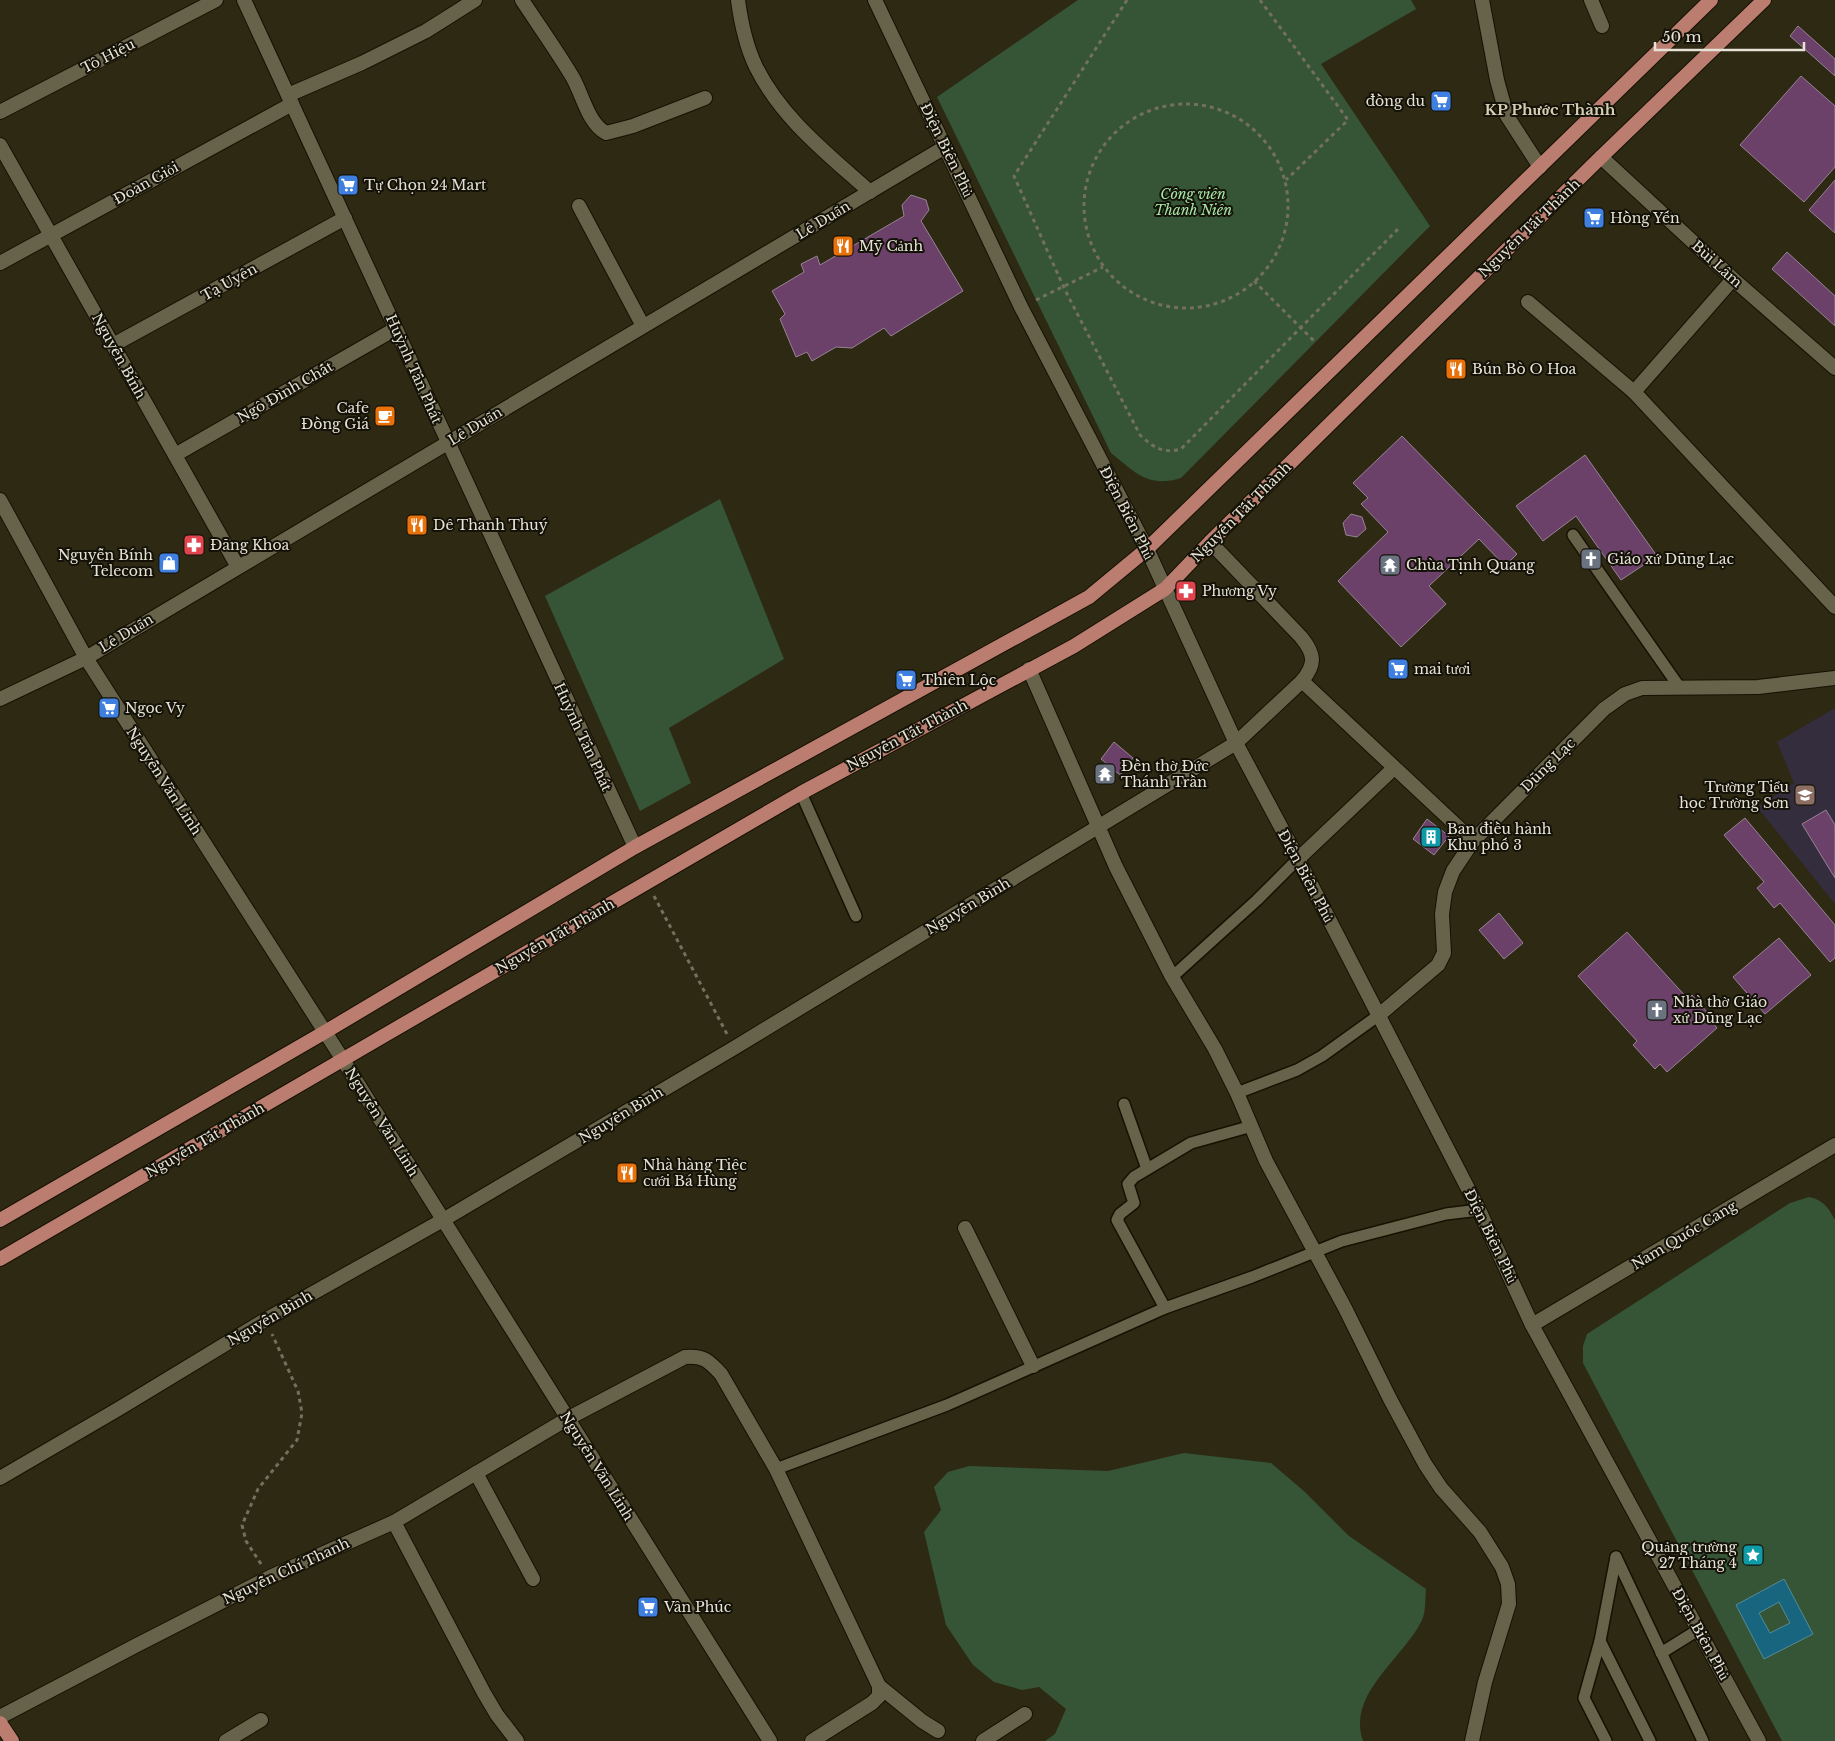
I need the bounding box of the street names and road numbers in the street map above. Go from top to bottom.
street label: Tô Hiệu [78,35,138,77]
street label: Điện Biên Phủ [916,100,978,200]
street label: Đoàn Giỏi [110,158,182,208]
street label: Nguyễn Tất Thành [1474,175,1584,281]
street label: Lê Duẩn [793,197,854,243]
street label: Bùi Lâm [1688,237,1746,291]
street label: Tạ Uyên [198,259,260,305]
street label: Nguyễn Bính [88,310,150,402]
street label: Huỳnh Tấn Phát [382,312,446,427]
street label: Ngô Đình Chất [234,357,337,427]
street label: Lê Duẩn [445,403,506,449]
street label: Nguyễn Tất Thành [1187,458,1295,566]
street label: Điện Biên Phủ [1096,463,1158,563]
street label: Lê Duẩn [96,610,157,656]
street label: Huỳnh Tấn Phát [550,680,616,795]
street label: Nguyễn Tất Thành [843,695,971,774]
street label: Nguyễn Văn Linh [122,724,206,839]
street label: Dũng Lạc [1517,734,1579,796]
street label: Điện Biên Phủ [1274,827,1338,925]
street label: Nguyễn Bình [923,874,1014,938]
street label: Nguyễn Tất Thành [492,894,618,977]
street label: Nguyễn Văn Linh [341,1064,423,1180]
street label: Nguyễn Bình [576,1083,667,1147]
street label: Nguyễn Tất Thành [142,1098,268,1181]
street label: Điện Biên Phủ [1460,1186,1522,1286]
street label: Nam Quốc Cang [1628,1196,1740,1273]
street label: Nguyễn Bình [224,1286,316,1350]
street label: Nguyễn Văn Linh [556,1408,638,1524]
street label: Nguyễn Chí Thanh [220,1534,352,1608]
street label: Điện Biên Phủ [1668,1585,1734,1683]

